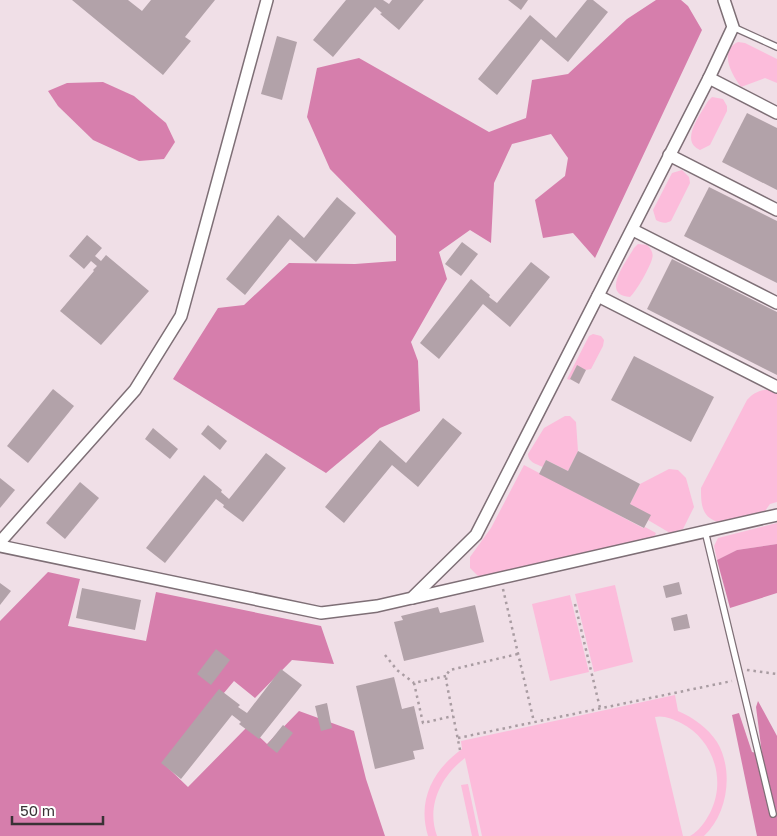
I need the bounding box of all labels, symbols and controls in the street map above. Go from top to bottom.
scale bar [12,794,104,826]
text: 50 m [20,801,55,819]

